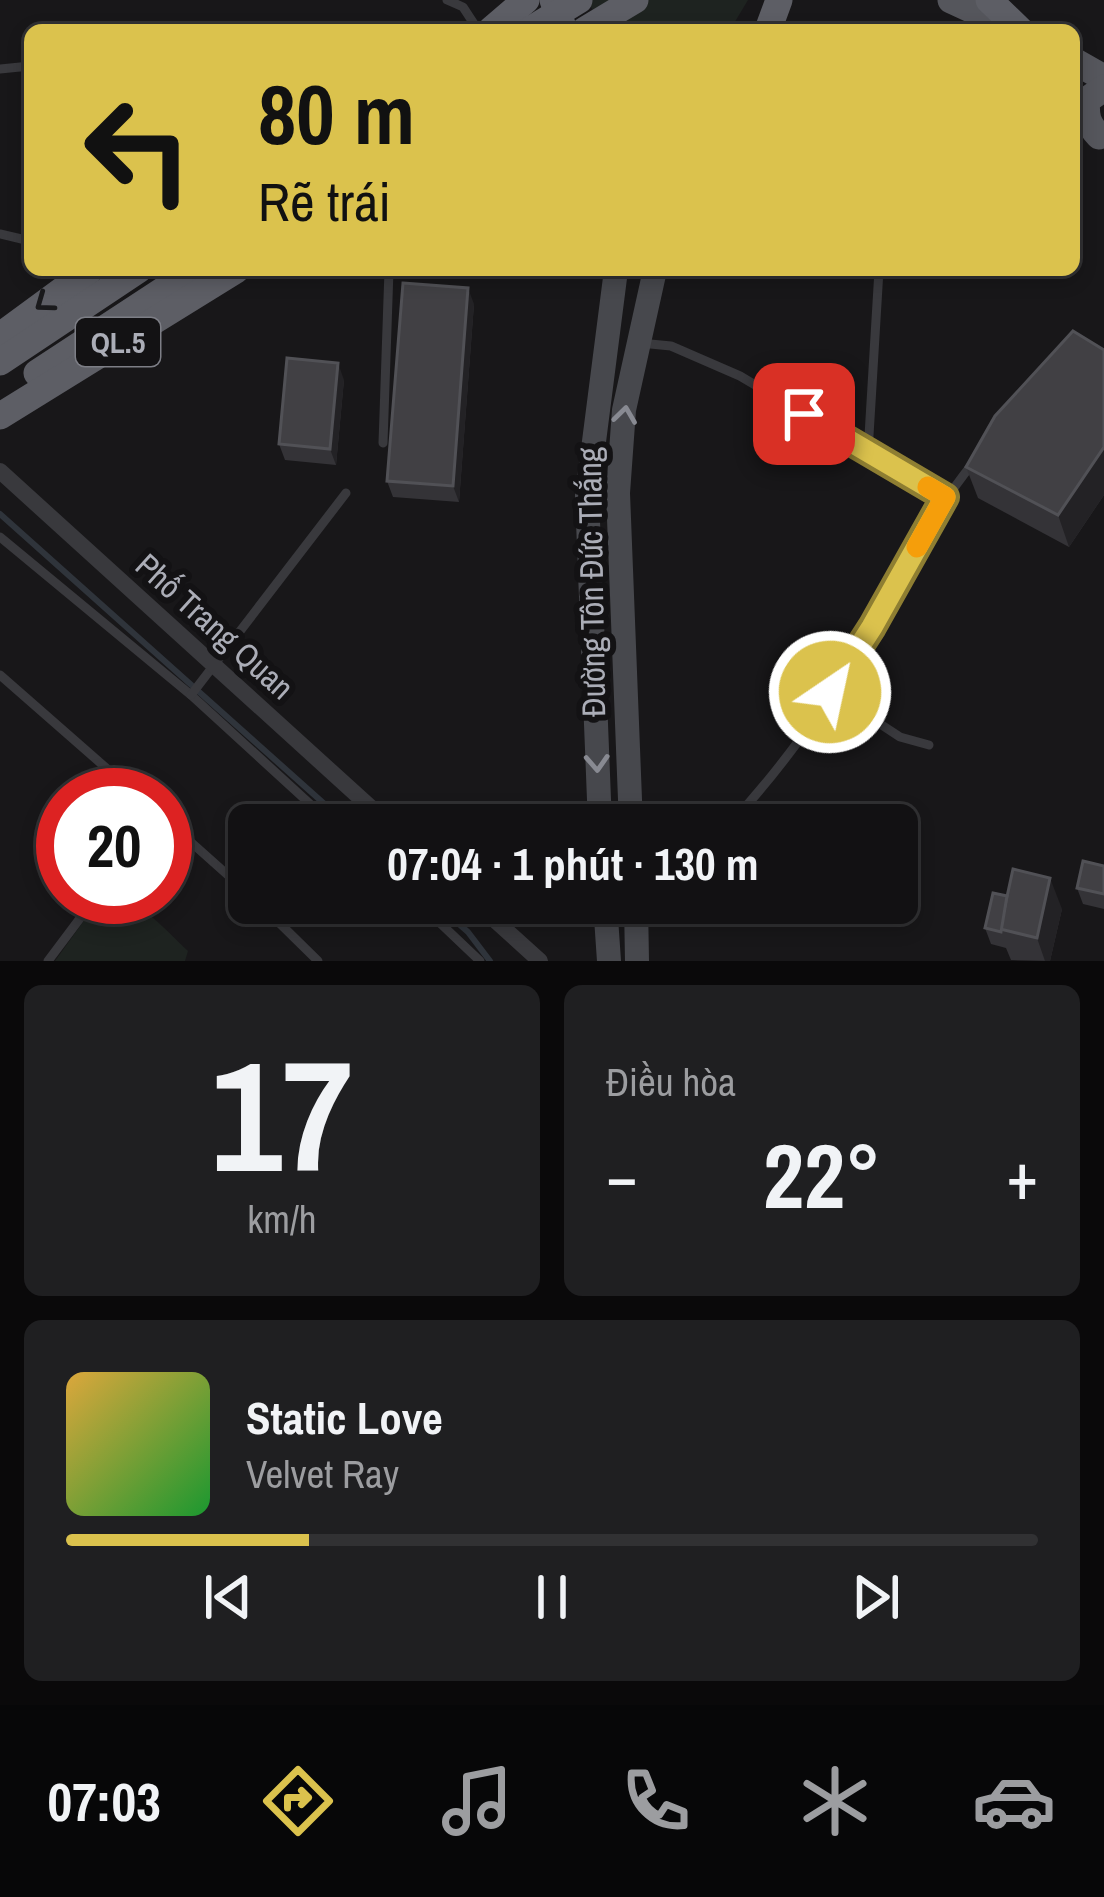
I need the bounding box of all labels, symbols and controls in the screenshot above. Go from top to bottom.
text: 80 m [258,57,415,170]
icon: left [60,72,216,228]
text: Rẽ trái [258,165,391,238]
one-way arrow [36,288,57,310]
road number: QL.5 [76,318,160,366]
pin [753,363,855,465]
icon: arrive [771,381,837,447]
one-way arrow [611,405,637,425]
street label: Đường Tôn Đức Thắng [567,447,615,717]
street label: Phố Trang Quan [126,543,304,709]
position arrow [767,629,893,755]
one-way arrow [584,754,610,773]
speed limit sign: 20 [36,768,192,924]
text: 07:04 · 1 phút · 130 m [387,833,759,894]
text: 17 [211,1010,353,1220]
text: Điều hòa [606,1056,736,1108]
text: 22° [763,1115,881,1236]
text: − [606,1131,638,1220]
text: + [1006,1131,1038,1220]
text: km/h [247,1193,317,1245]
text: Static Love [246,1387,443,1448]
text: Velvet Ray [246,1448,399,1500]
icon: previous [195,1564,261,1630]
icon: pause [519,1564,585,1630]
icon: next [843,1564,909,1630]
icon: directions [256,1759,340,1843]
icon: music [435,1759,519,1843]
icon: phone [614,1759,698,1843]
icon: climate [793,1759,877,1843]
icon: car [972,1759,1056,1843]
text: 07:03 [48,1765,161,1838]

